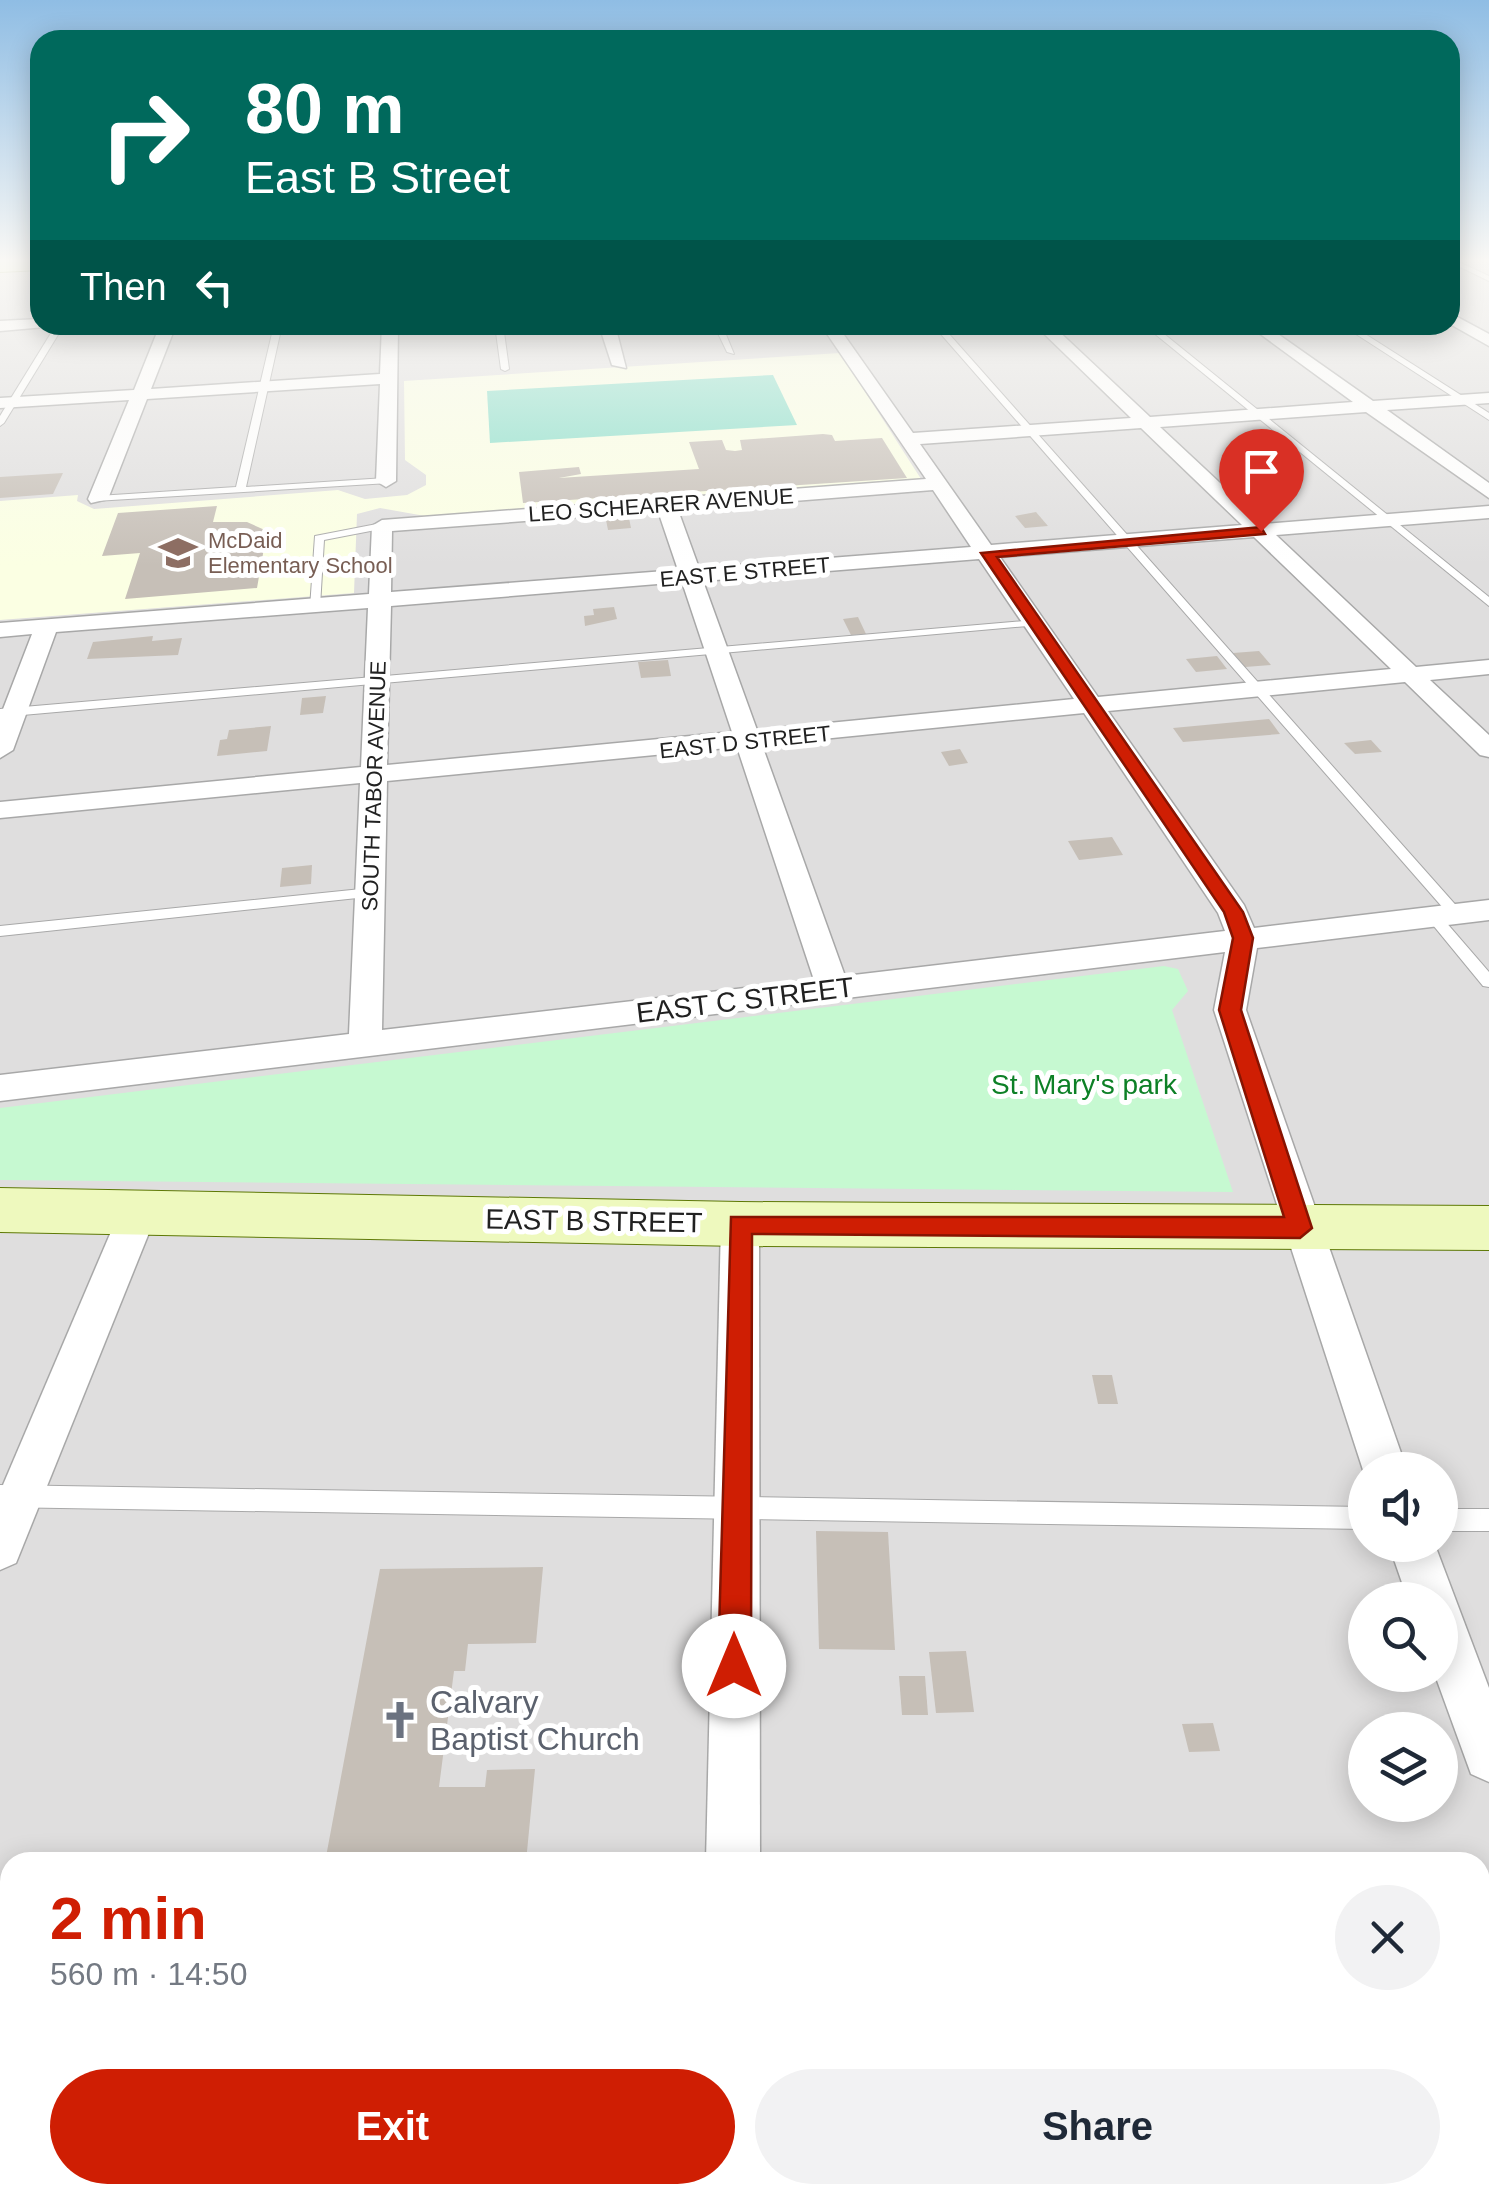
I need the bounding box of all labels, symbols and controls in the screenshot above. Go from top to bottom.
icon: right [80,70,210,200]
text: 80 m [245,70,405,148]
text: East B Street [245,152,510,203]
icon: left [187,260,242,315]
text: Then [80,266,167,308]
pin [1219,429,1304,532]
icon: arrive [1234,444,1289,499]
street label: LEO SCHEARER AVENUE [527,483,795,527]
place label: McDaid Elementary School [208,528,393,578]
school or university icon: McDaid Elementary School [157,532,199,574]
street label: EAST E STREET [659,552,831,592]
street label: SOUTH TABOR AVENUE [357,660,391,912]
street label: EAST D STREET [658,721,832,763]
street label: EAST C STREET [634,971,856,1029]
park label: St. Mary's park [991,1069,1178,1100]
street label: EAST B STREET [485,1204,703,1238]
map controls [1348,1452,1458,1822]
button: sound [1348,1452,1458,1562]
button: search [1348,1582,1458,1692]
position arrow [682,1614,786,1718]
place label: Calvary Baptist Church [430,1684,640,1757]
church icon: Calvary Baptist Church [379,1699,421,1741]
button: layers [1348,1712,1458,1822]
text: 2 min [50,1885,207,1952]
button: close [1335,1885,1440,1990]
text: 560 m · 14:50 [50,1956,247,1992]
button: Exit [50,2069,735,2184]
button: Share [755,2069,1440,2184]

